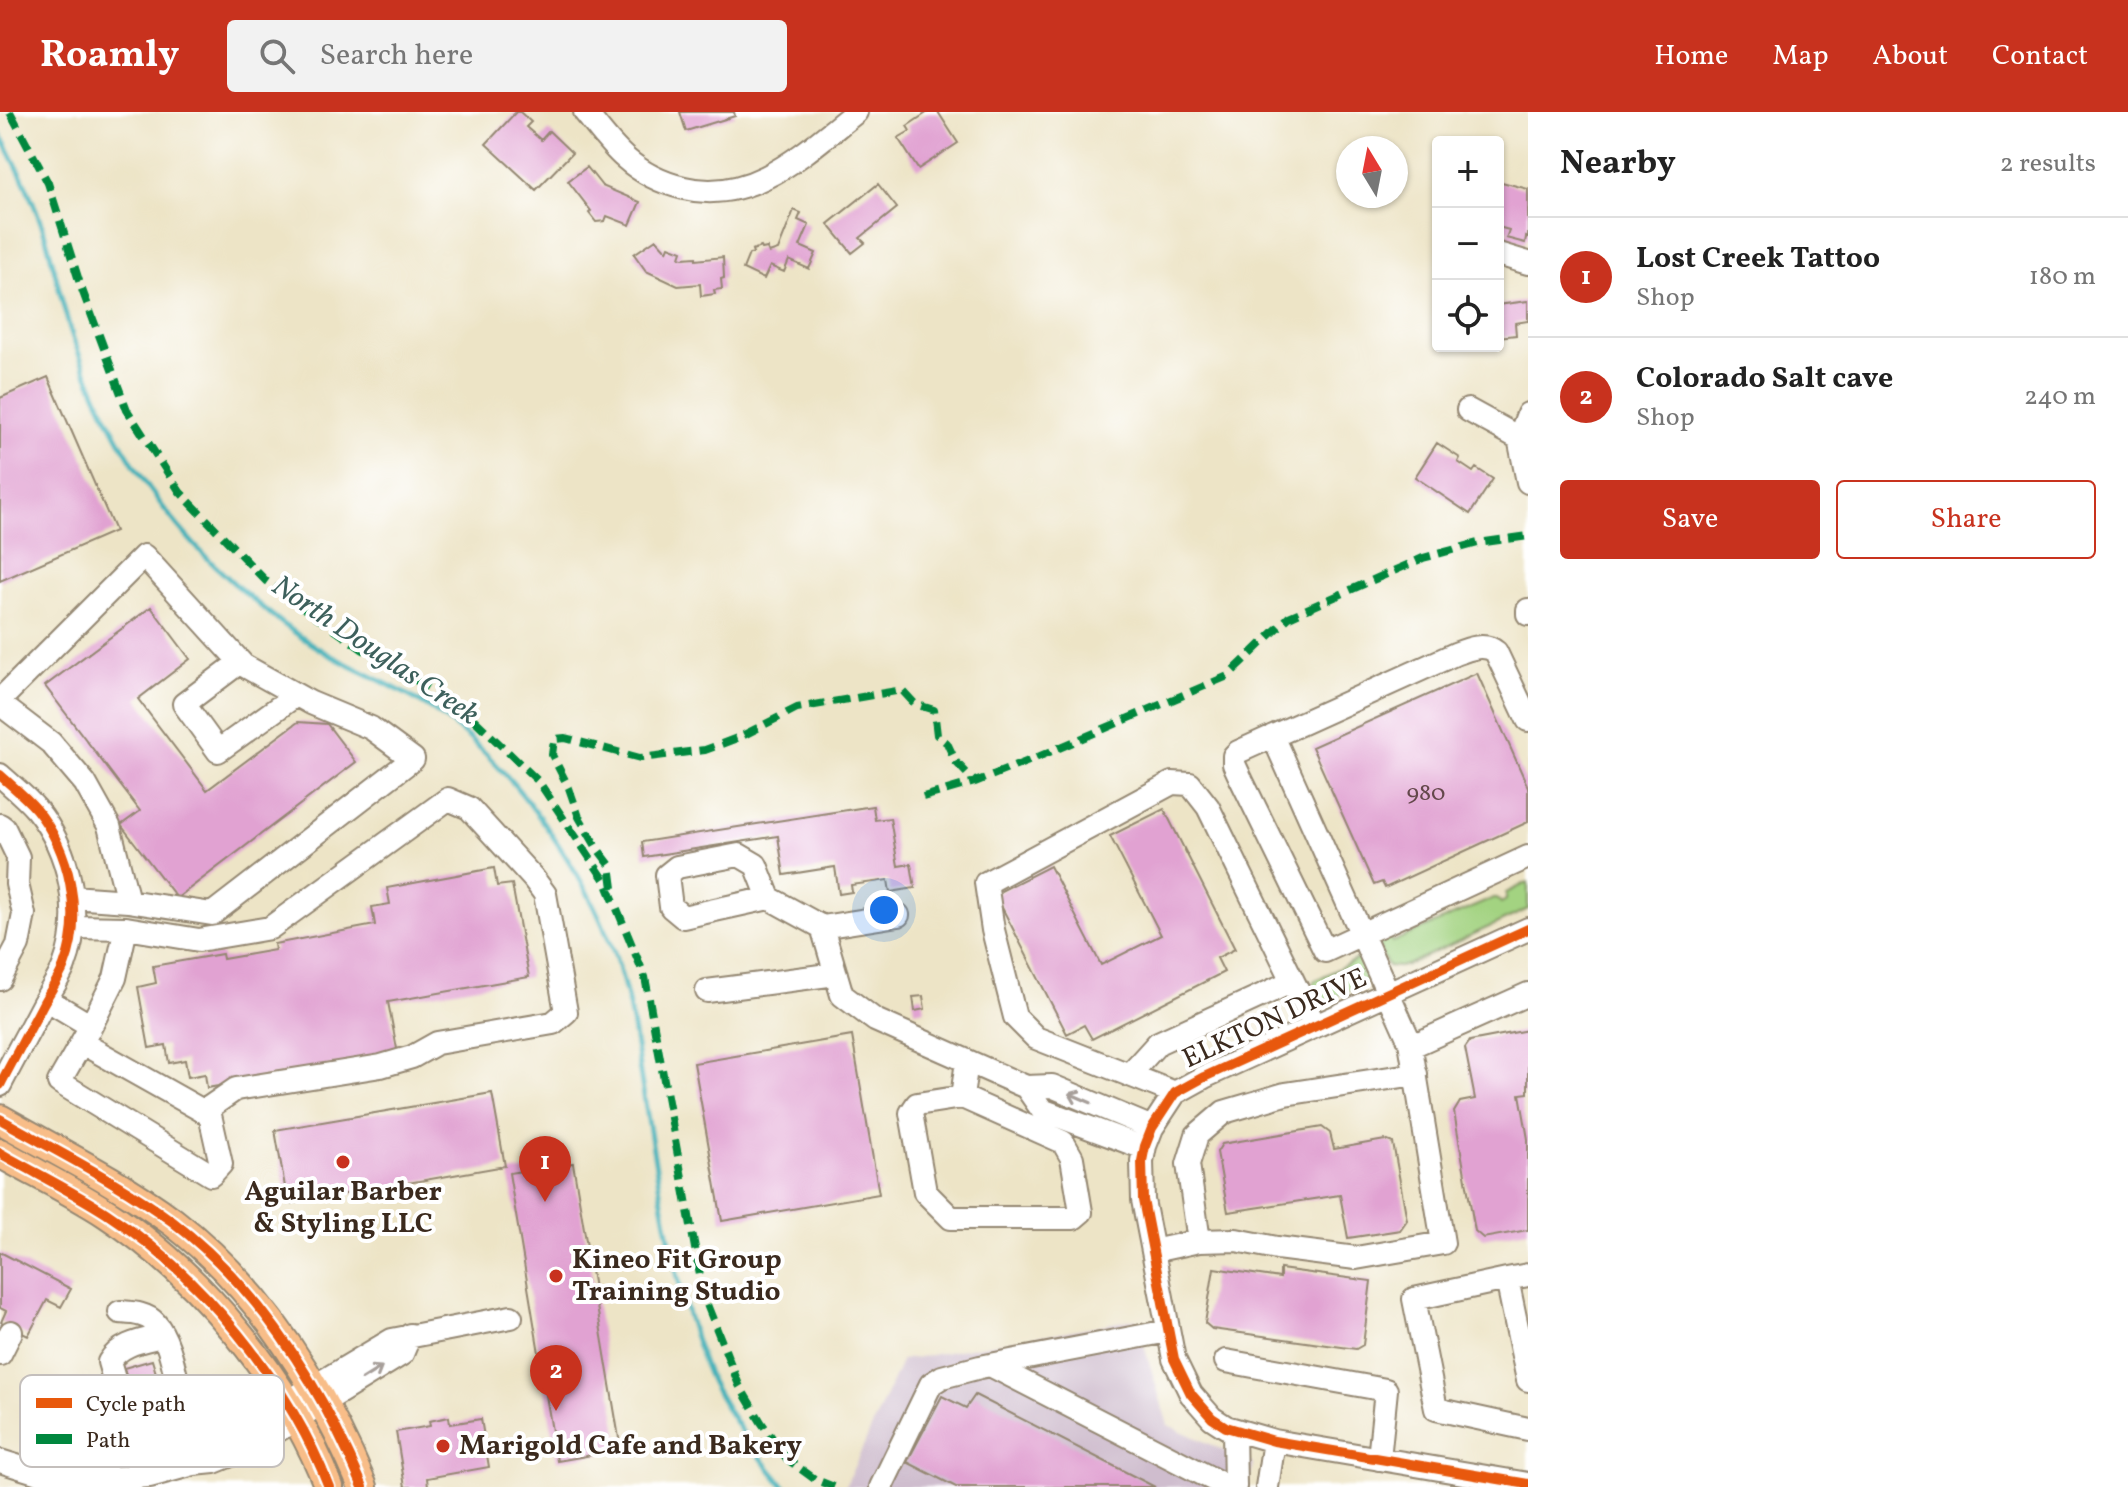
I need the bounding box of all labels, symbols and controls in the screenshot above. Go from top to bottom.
search box [227,20,787,92]
text: Roamly [40,30,179,83]
icon: search [255,34,299,78]
text: Search here [319,35,473,77]
text: Home [1654,37,1728,76]
text: Map [1772,37,1828,76]
text: About [1872,37,1948,76]
text: Contact [1992,37,2088,76]
north arrow [1336,136,1408,208]
map controls [1432,136,1504,352]
button: + [1432,136,1504,208]
text: Nearby [1560,141,1676,188]
text: 2 results [2000,146,2096,182]
button: − [1432,208,1504,280]
text: Lost Creek Tattoo [1636,238,1880,280]
text: 1 [1581,259,1591,295]
text: 180 m [2029,259,2096,295]
button: locate [1432,280,1504,352]
text: Shop [1636,280,1695,316]
text: Colorado Salt cave [1636,358,1893,400]
text: 2 [1579,379,1593,415]
text: 240 m [2024,379,2096,415]
text: Shop [1636,400,1695,436]
button: Save [1560,480,1820,559]
button: Share [1836,480,2096,559]
water label: North Douglas Creek [263,566,487,736]
house number: 980 [1406,777,1446,811]
your location [864,890,904,930]
street label: ELKTON DRIVE [1176,959,1374,1079]
one-way arrow [1068,1089,1093,1104]
pin: 1 [519,1136,571,1202]
marker: Aguilar Barber & Styling LLC [334,1153,352,1171]
place label: Aguilar Barber & Styling LLC [244,1173,442,1244]
place label: Kineo Fit Group Training Studio [572,1241,782,1312]
marker: Kineo Fit Group Training Studio [547,1267,565,1285]
pin: 2 [530,1345,582,1411]
one-way arrow [360,1365,382,1382]
legend [20,1375,284,1467]
text: Cycle path [86,1390,186,1421]
text: Path [86,1426,130,1457]
place label: Marigold Cafe and Bakery [459,1427,802,1466]
marker: Marigold Cafe and Bakery [434,1437,452,1455]

